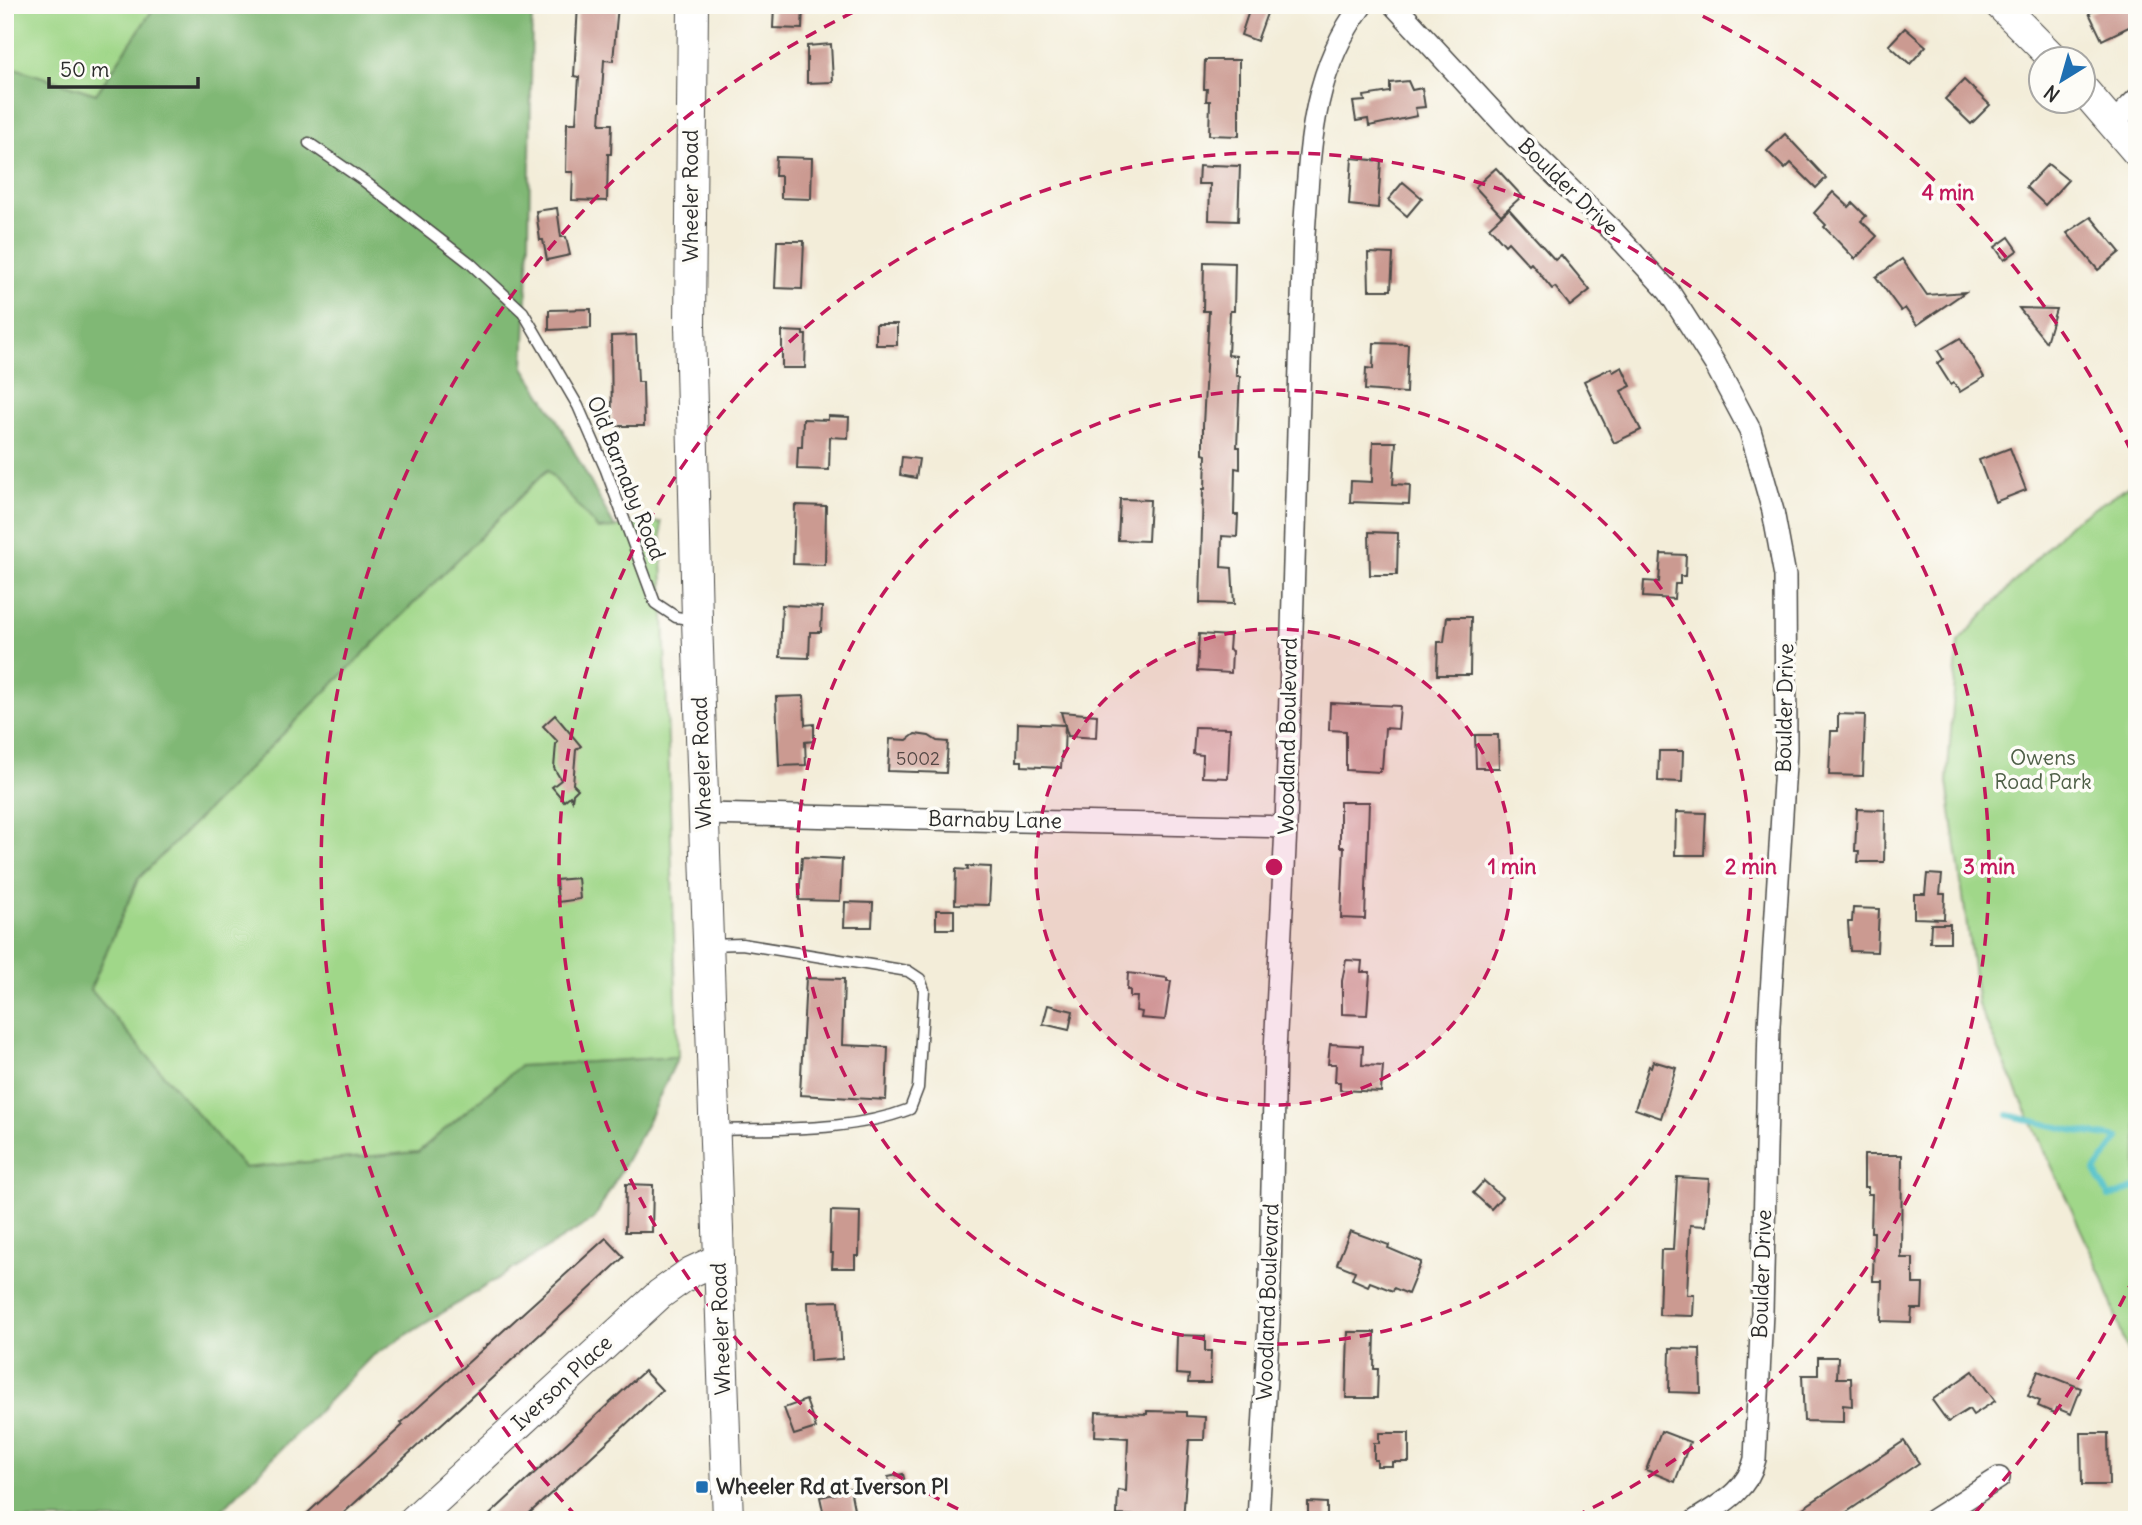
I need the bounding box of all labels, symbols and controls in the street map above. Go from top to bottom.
scale bar [49,46,198,90]
north arrow [2026,46,2096,116]
text: 50 m [60,56,109,83]
text: N [2039,80,2064,107]
street label: Wheeler Road [677,130,704,262]
street label: Boulder Drive [1512,132,1624,241]
text: 4 min [1922,179,1974,206]
street label: Old Barnaby Road [581,392,672,564]
street label: Woodland Boulevard [1272,637,1303,835]
street label: Boulder Drive [1770,643,1799,773]
street label: Wheeler Road [686,696,717,830]
park label: Owens Road Park [1994,744,2092,795]
house number: 5002 [896,747,940,770]
street label: Barnaby Lane [928,805,1062,834]
text: 1 min [1488,853,1536,880]
text: 2 min [1725,853,1777,880]
text: 3 min [1963,853,2015,880]
centre of rings [1262,855,1286,879]
street label: Woodland Boulevard [1251,1203,1284,1401]
street label: Boulder Drive [1746,1209,1777,1339]
street label: Wheeler Road [705,1262,736,1396]
street label: Iverson Place [506,1329,618,1436]
place label: Wheeler Rd at Iverson Pl [716,1473,948,1500]
marker: Wheeler Rd at Iverson Pl [694,1479,710,1495]

